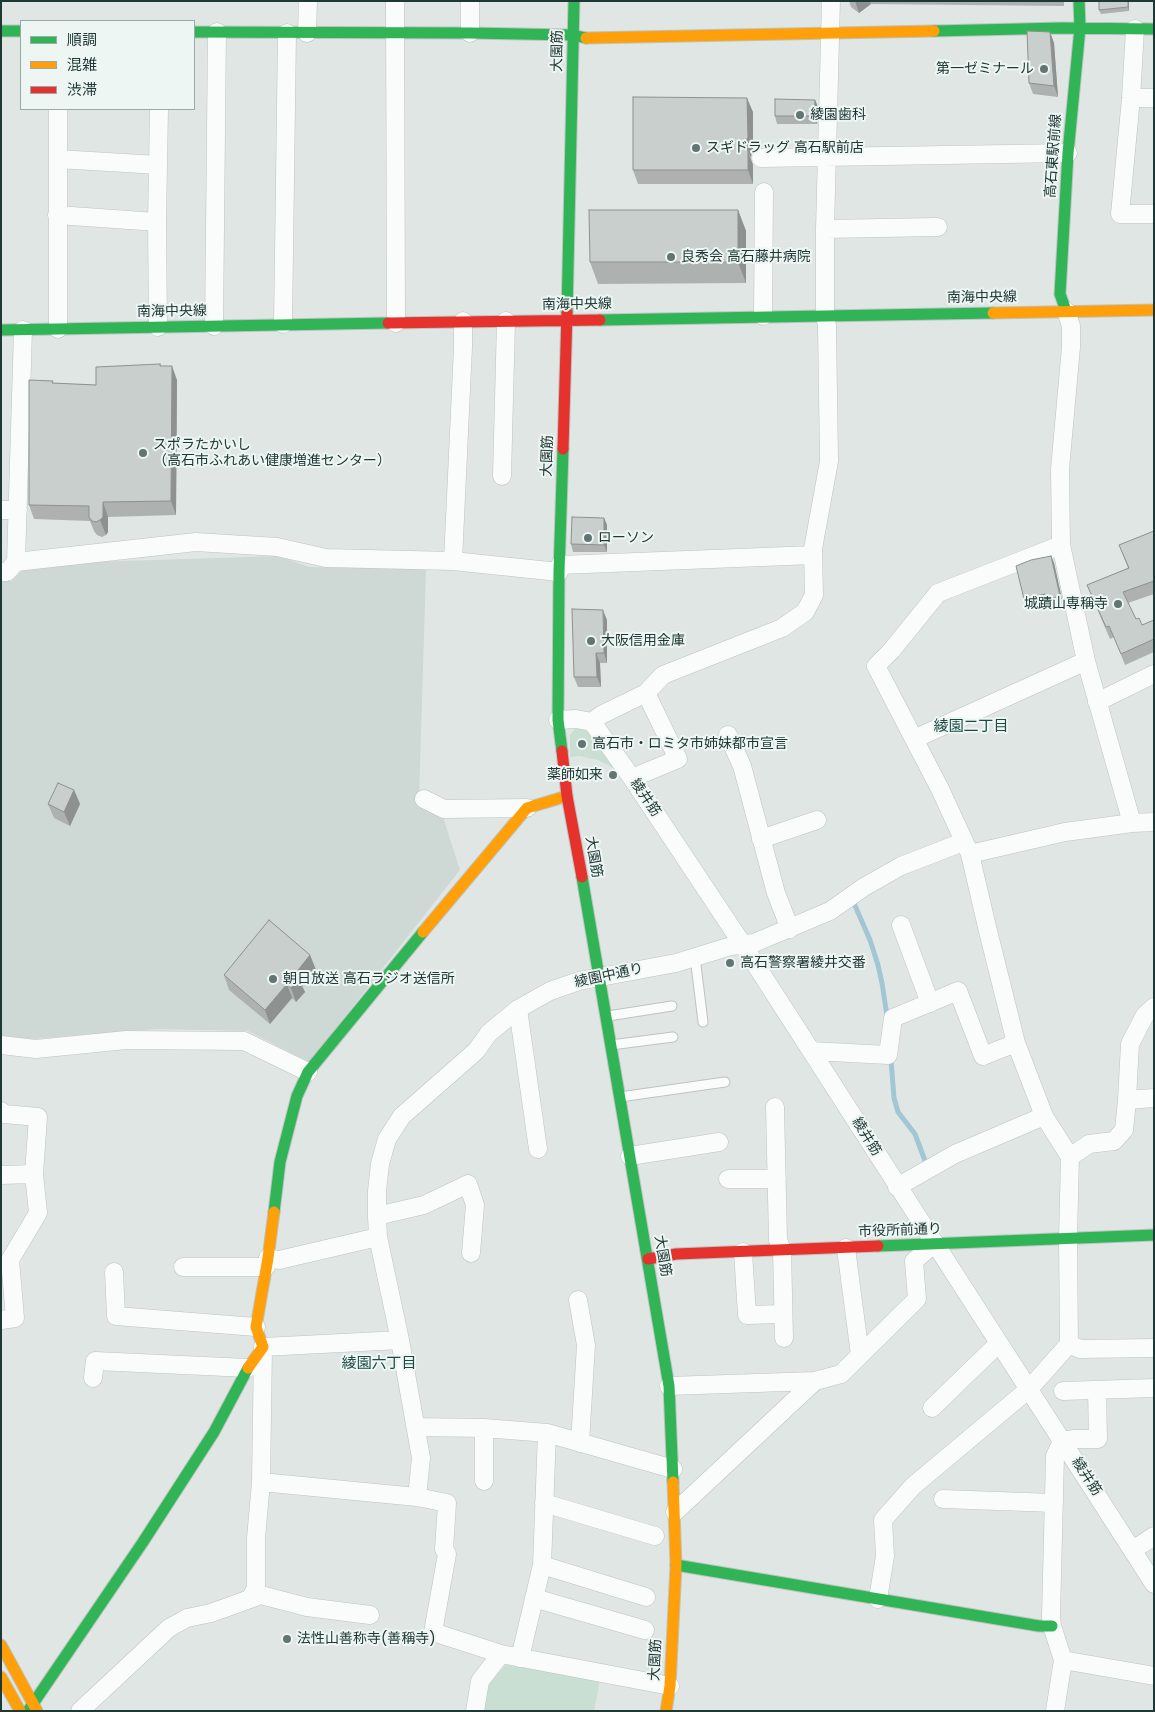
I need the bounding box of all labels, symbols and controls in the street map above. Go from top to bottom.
legend [20,20,195,110]
text: 順調 [67,29,97,50]
street label: 大園筋 [549,30,567,72]
text: 混雑 [67,54,97,75]
place label: 第一ゼミナール [936,61,1034,77]
marker: 第一ゼミナール [1038,63,1050,75]
text: 渋滞 [67,79,97,100]
place label: 綾園歯科 [810,107,866,123]
marker: 綾園歯科 [794,109,806,121]
street label: 高石東駅前線 [1043,114,1065,198]
place label: スギドラッグ 高石駅前店 [706,140,864,156]
marker: スギドラッグ 高石駅前店 [690,142,702,154]
place label: 良秀会 高石藤井病院 [681,249,811,265]
marker: 良秀会 高石藤井病院 [665,251,677,263]
street label: 南海中央線 [947,289,1017,307]
street label: 南海中央線 [542,296,612,314]
street label: 南海中央線 [137,303,207,321]
street label: 大園筋 [539,435,557,477]
place label: スポラたかいし （高石市ふれあい健康増進センター） [153,437,391,470]
marker: スポラたかいし （高石市ふれあい健康増進センター） [137,447,149,459]
place label: ローソン [598,530,654,546]
marker: ローソン [582,532,594,544]
place label: 城蹟山専稱寺 [1024,596,1108,612]
marker: 城蹟山専稱寺 [1112,598,1124,610]
place label: 大阪信用金庫 [601,633,685,649]
marker: 大阪信用金庫 [585,635,597,647]
district label: 綾園二丁目 [934,718,1008,736]
place label: 高石市・ロミタ市姉妹都市宣言 [592,736,788,752]
marker: 高石市・ロミタ市姉妹都市宣言 [576,738,588,750]
place label: 薬師如来 [547,767,603,783]
marker: 薬師如来 [607,769,619,781]
street label: 綾井筋 [626,776,664,820]
street label: 大園筋 [581,835,605,879]
place label: 高石警察署綾井交番 [740,955,866,971]
marker: 高石警察署綾井交番 [724,957,736,969]
street label: 綾園中通り [573,961,645,991]
place label: 朝日放送 高石ラジオ送信所 [283,971,455,987]
marker: 朝日放送 高石ラジオ送信所 [267,973,279,985]
street label: 綾井筋 [848,1115,884,1159]
street label: 市役所前通り [858,1221,942,1241]
street label: 大園筋 [650,1234,674,1278]
district label: 綾園六丁目 [342,1355,416,1373]
street label: 綾井筋 [1068,1455,1104,1499]
place label: 法性山善称寺(善稱寺) [297,1631,436,1647]
marker: 法性山善称寺(善稱寺) [281,1633,293,1645]
street label: 大園筋 [647,1639,665,1681]

